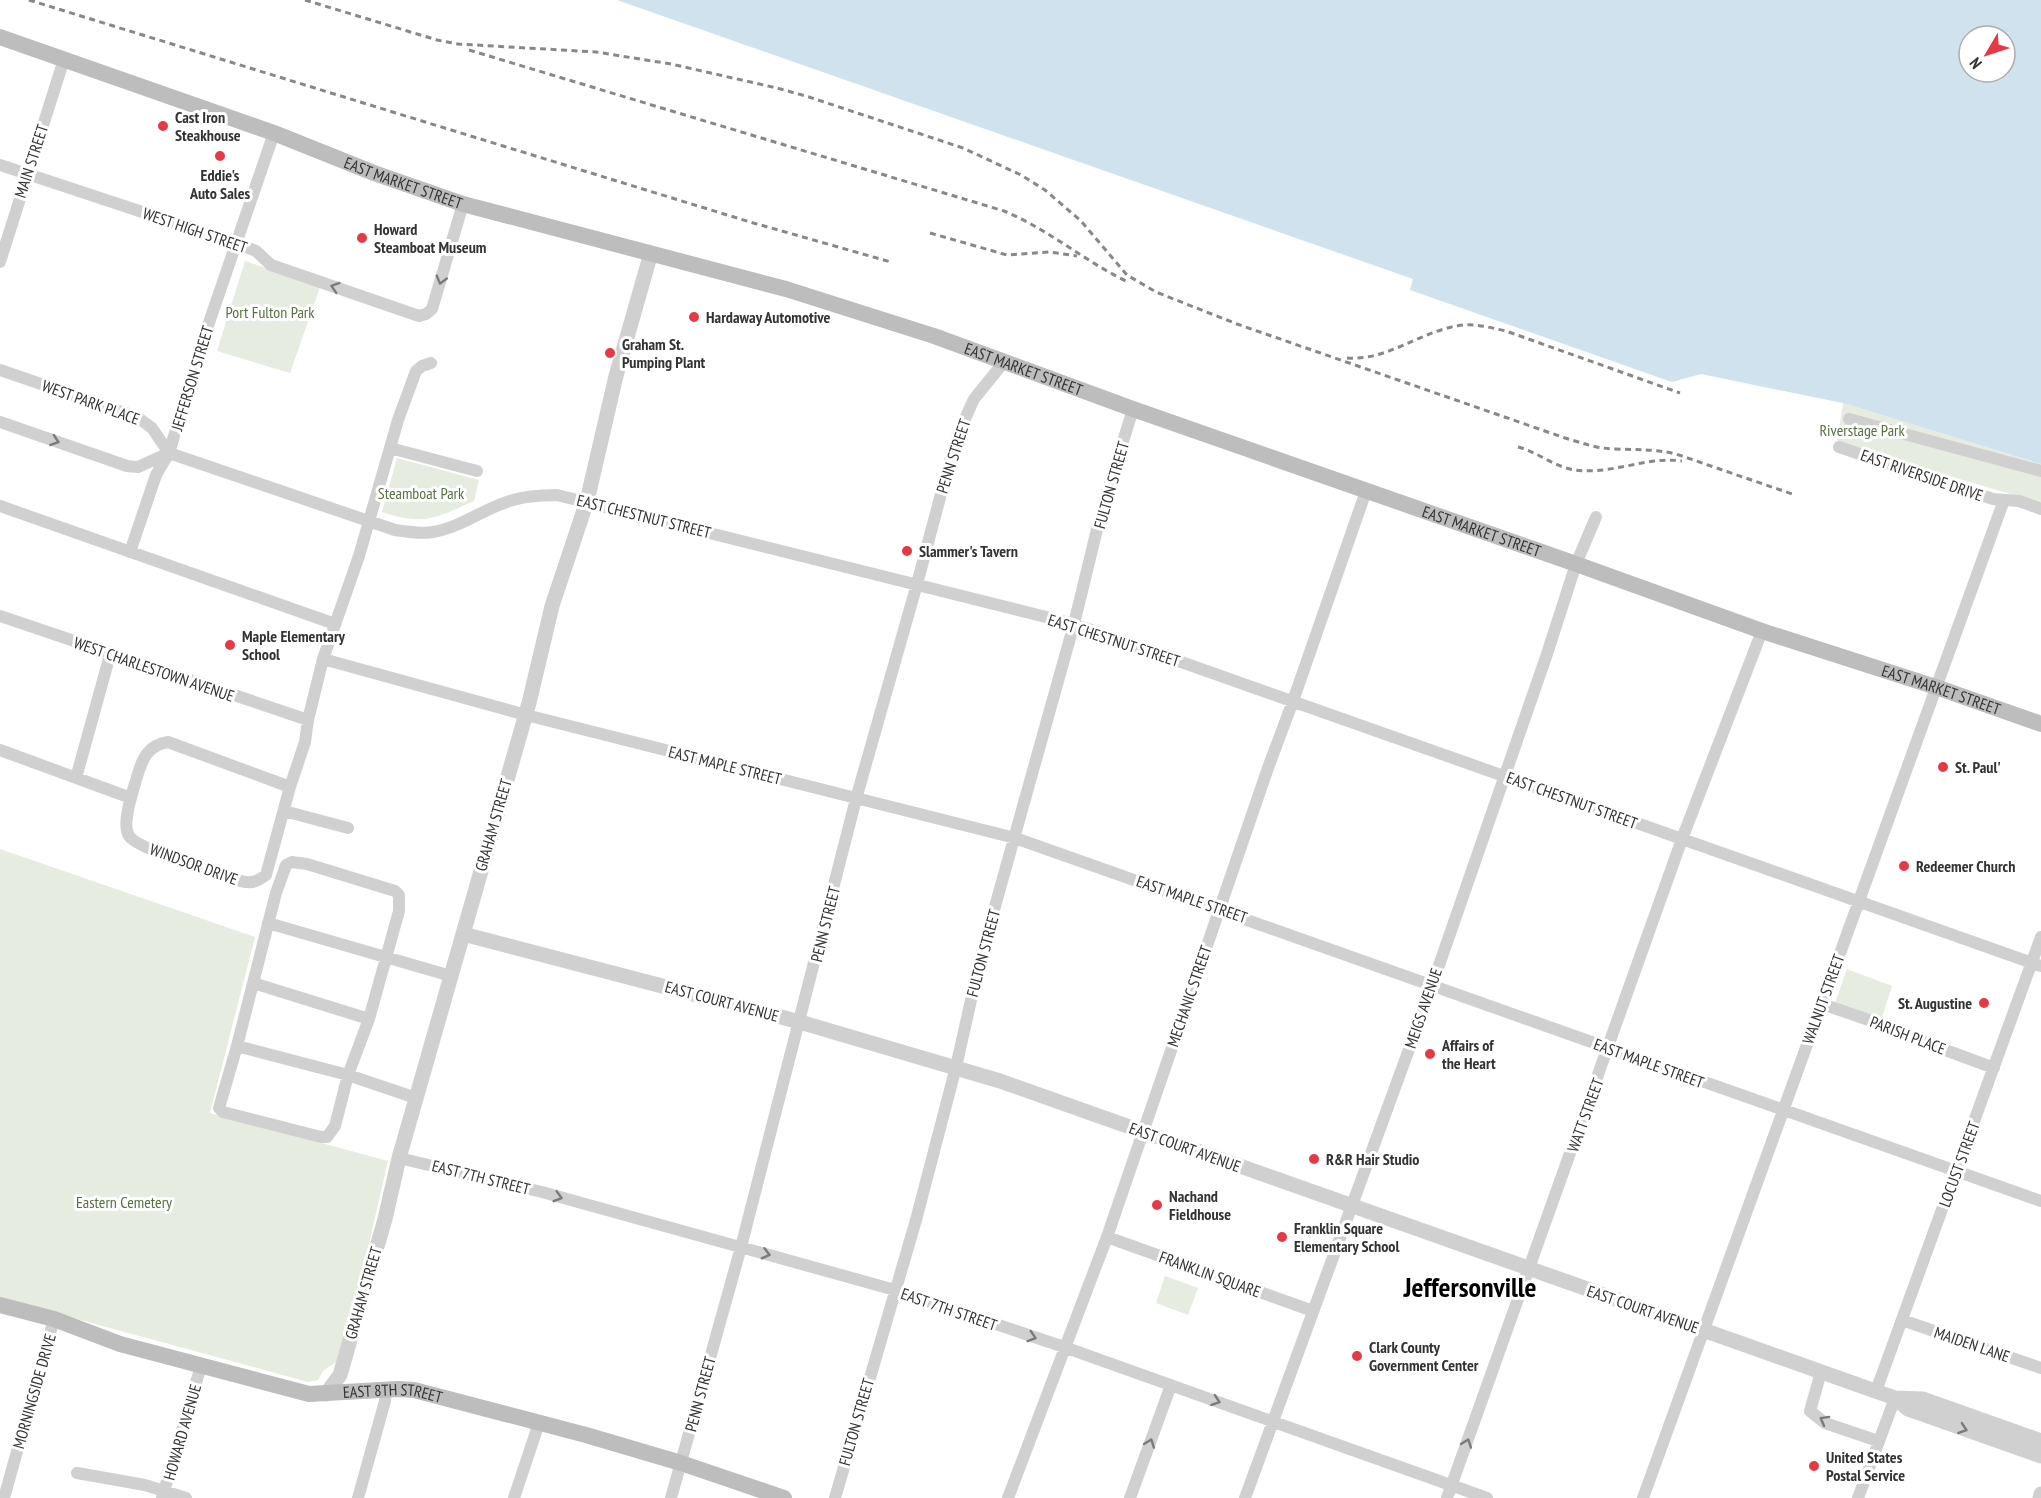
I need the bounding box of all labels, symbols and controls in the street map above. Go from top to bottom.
north arrow [1957,24,2017,84]
text: N [1965,54,1986,73]
place label: Cast Iron Steakhouse [175,107,241,145]
marker: Cast Iron Steakhouse [156,119,170,133]
street label: MAIN STREET [10,122,52,200]
marker: Eddie's Auto Sales [213,149,227,163]
street label: EAST MARKET STREET [341,152,465,213]
place label: Eddie's Auto Sales [189,165,250,203]
street label: WEST HIGH STREET [140,203,250,257]
place label: Howard Steamboat Museum [374,219,486,257]
marker: Howard Steamboat Museum [355,231,369,245]
one-way arrow [436,274,448,285]
one-way arrow [330,282,341,294]
park label: Port Fulton Park [226,302,315,322]
place label: Hardaway Automotive [706,307,831,327]
marker: Hardaway Automotive [687,310,701,324]
street label: JEFFERSON STREET [166,323,217,434]
place label: Graham St. Pumping Plant [622,334,706,372]
street label: EAST MARKET STREET [962,338,1085,400]
marker: Graham St. Pumping Plant [603,346,617,360]
street label: WEST PARK PLACE [39,375,143,429]
street label: PENN STREET [932,416,974,496]
park label: Riverstage Park [1819,420,1905,440]
one-way arrow [49,434,60,447]
street label: FULTON STREET [1089,439,1133,531]
street label: EAST RIVERSIDE DRIVE [1858,445,1986,505]
park label: Steamboat Park [378,483,465,503]
street label: EAST CHESTNUT STREET [575,490,713,542]
street label: EAST MARKET STREET [1420,501,1544,561]
place label: Slammer's Tavern [919,541,1018,561]
marker: Slammer's Tavern [900,544,914,558]
street label: EAST CHESTNUT STREET [1045,609,1183,671]
place label: Maple Elementary School [242,626,346,664]
street label: WEST CHARLESTOWN AVENUE [71,632,237,706]
marker: Maple Elementary School [223,638,237,652]
street label: EAST MARKET STREET [1879,660,2003,719]
street label: EAST MAPLE STREET [666,741,784,789]
place label: St. Paul' [1955,757,2001,777]
marker: St. Paul' [1936,760,1950,774]
street label: EAST CHESTNUT STREET [1504,767,1640,833]
street label: GRAHAM STREET [470,777,516,873]
street label: WINDSOR DRIVE [147,839,241,889]
place label: Redeemer Church [1916,856,2015,876]
marker: Redeemer Church [1897,859,1911,873]
street label: EAST MAPLE STREET [1134,871,1250,927]
street label: PENN STREET [806,884,844,964]
street label: FULTON STREET [962,907,1004,999]
street label: MECHANIC STREET [1162,943,1216,1049]
street label: WALNUT STREET [1798,951,1848,1047]
street label: MEIGS AVENUE [1400,965,1446,1051]
street label: EAST COURT AVENUE [663,976,781,1026]
place label: St. Augustine [1898,993,1972,1013]
marker: St. Augustine [1977,996,1991,1010]
street label: PARISH PLACE [1867,1011,1949,1059]
street label: EAST MAPLE STREET [1591,1034,1707,1092]
place label: Affairs of the Heart [1441,1035,1496,1073]
marker: Affairs of the Heart [1423,1047,1437,1061]
street label: WATT STREET [1562,1075,1608,1155]
street label: EAST COURT AVENUE [1127,1118,1243,1176]
street label: LOCUST STREET [1934,1118,1984,1210]
place label: R&R Hair Studio [1326,1149,1419,1169]
marker: R&R Hair Studio [1307,1152,1321,1166]
street label: EAST 7TH STREET [430,1155,532,1199]
place label: Nachand Fieldhouse [1169,1186,1231,1224]
one-way arrow [553,1189,563,1202]
park label: Eastern Cemetery [76,1192,172,1212]
marker: Nachand Fieldhouse [1150,1198,1164,1212]
place label: Franklin Square Elementary School [1294,1218,1399,1256]
marker: Franklin Square Elementary School [1275,1230,1289,1244]
street label: GRAHAM STREET [340,1245,386,1341]
street label: FRANKLIN SQUARE [1157,1246,1264,1302]
one-way arrow [761,1247,771,1260]
district label: Jeffersonville [1402,1268,1537,1305]
street label: EAST COURT AVENUE [1584,1281,1702,1338]
street label: EAST 7TH STREET [898,1283,1000,1335]
street label: MAIDEN LANE [1932,1322,2013,1366]
one-way arrow [1026,1330,1037,1342]
street label: MORNINGSIDE DRIVE [8,1331,60,1451]
place label: Clark County Government Center [1369,1337,1479,1375]
marker: Clark County Government Center [1350,1349,1364,1363]
street label: PENN STREET [680,1354,720,1434]
street label: FULTON STREET [834,1376,878,1468]
street label: EAST 8TH STREET [342,1379,445,1407]
street label: HOWARD AVENUE [159,1381,205,1482]
one-way arrow [1210,1394,1221,1407]
one-way arrow [1820,1416,1830,1427]
one-way arrow [1957,1421,1968,1434]
one-way arrow [1143,1438,1156,1449]
one-way arrow [1459,1438,1472,1449]
place label: United States Postal Service [1826,1447,1905,1485]
marker: United States Postal Service [1807,1459,1821,1473]

